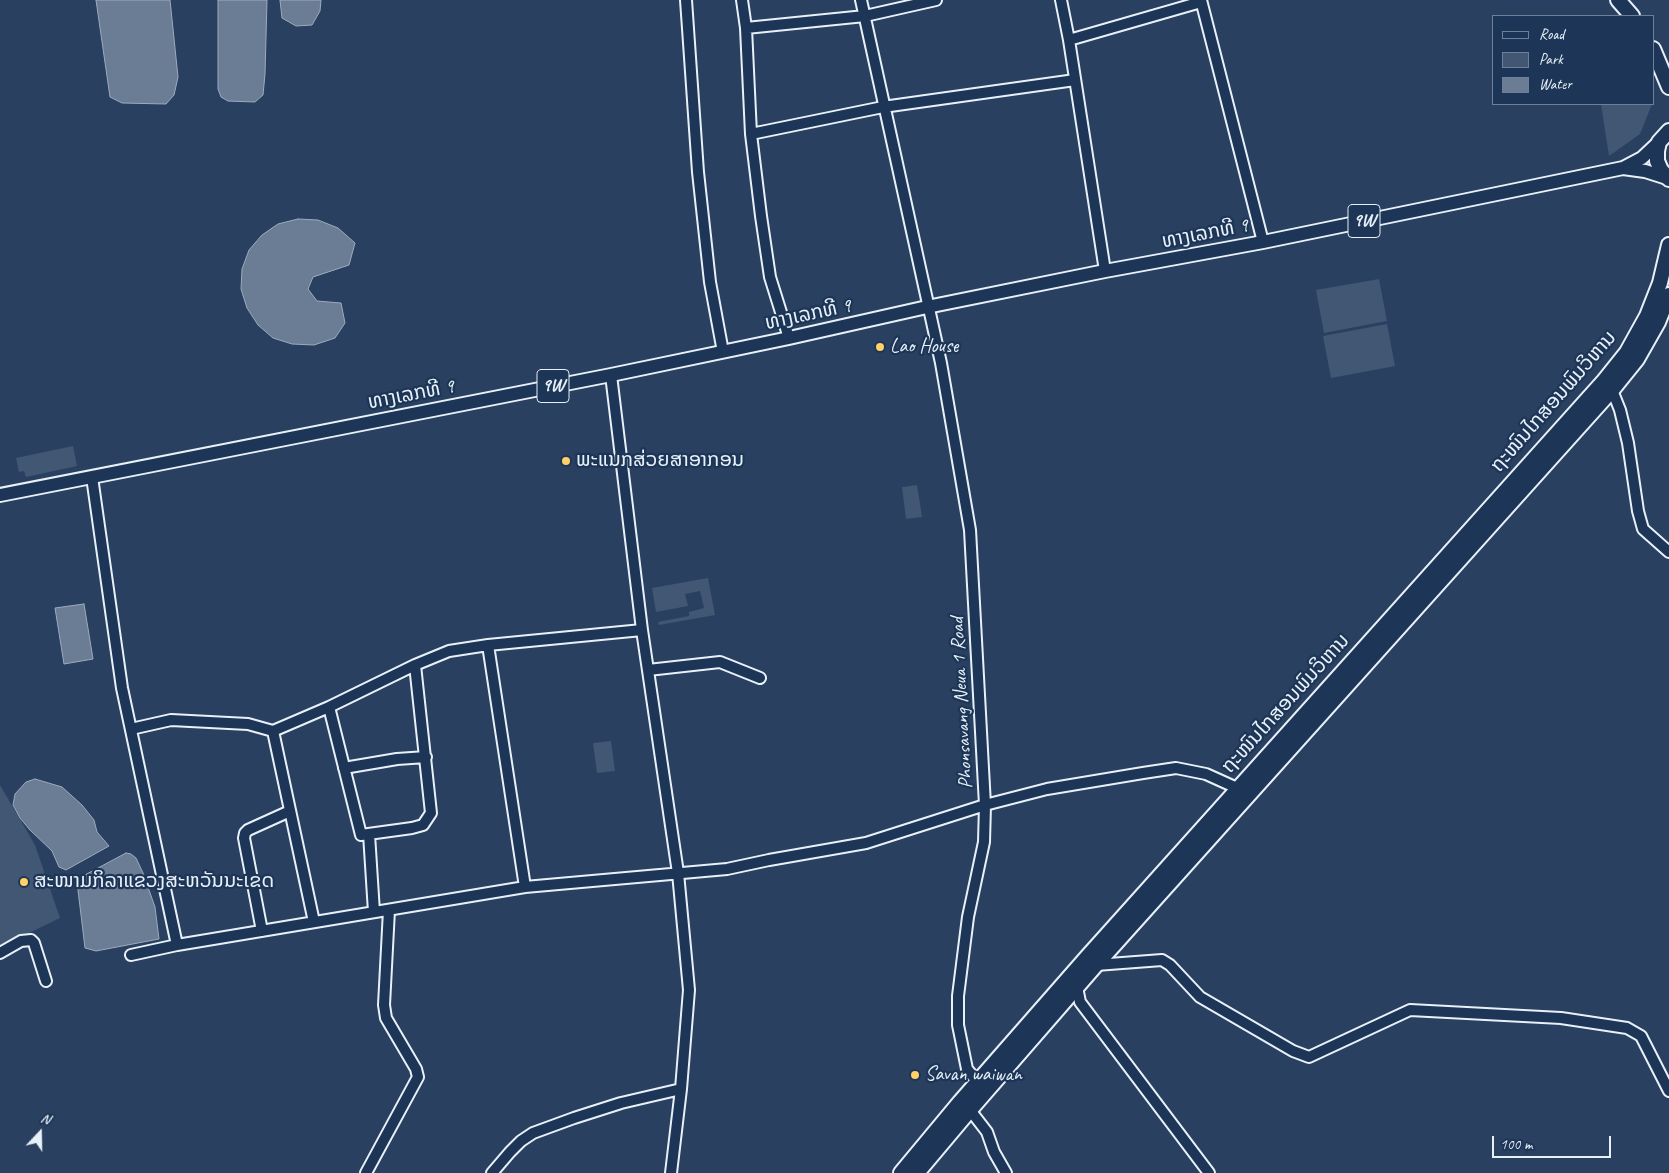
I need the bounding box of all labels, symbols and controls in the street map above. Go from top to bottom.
legend [1492,15,1654,105]
text: Road [1539,25,1564,44]
text: Park [1539,50,1563,69]
text: Water [1539,75,1572,94]
road number: 9W [1348,205,1380,238]
street label: ທາງເລກທີ 9 [1160,214,1250,254]
street label: ທາງເລກທີ 9 [763,294,853,336]
street label: ຖະໜົນໄກສອນພົມວິຫານ [1486,326,1622,478]
place label: Lao House [890,335,958,359]
marker: Lao House [874,341,886,353]
road number: 9W [537,370,569,402]
street label: ທາງເລກທີ 9 [366,375,456,415]
place label: ພະແນກສ່ວຍສາອາກອນ [576,449,744,473]
marker: ພະແນກສ່ວຍສາອາກອນ [560,455,572,467]
street label: Phonsavang Neua 1 Road [946,617,978,789]
street label: ຖະໜົນໄກສອນພົມວິຫານ [1217,629,1355,779]
place label: ສະໜາມກິລາແຂວງສະຫວັນນະເຂດ [34,870,274,894]
marker: ສະໜາມກິລາແຂວງສະຫວັນນະເຂດ [18,876,30,888]
place label: Savan waiwan [925,1063,1022,1087]
marker: Savan waiwan [909,1069,921,1081]
north arrow [15,1108,65,1158]
text: N [38,1109,53,1128]
scale bar [1494,1126,1613,1158]
text: 100 m [1500,1135,1532,1154]

